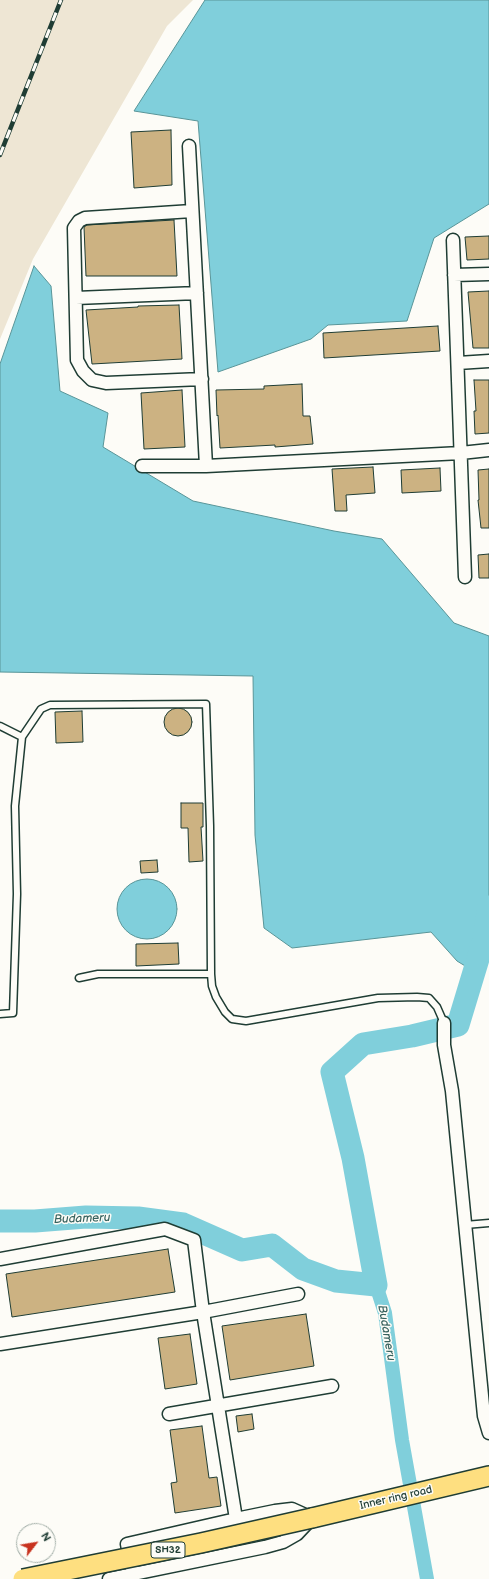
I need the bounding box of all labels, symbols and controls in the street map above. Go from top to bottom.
water label: Budameru [54,1211,110,1227]
water label: Budameru [374,1304,398,1362]
street label: Inner ring road [359,1483,433,1513]
north arrow [16,1523,56,1563]
text: N [38,1530,54,1544]
road number: SH32 [151,1542,185,1558]

